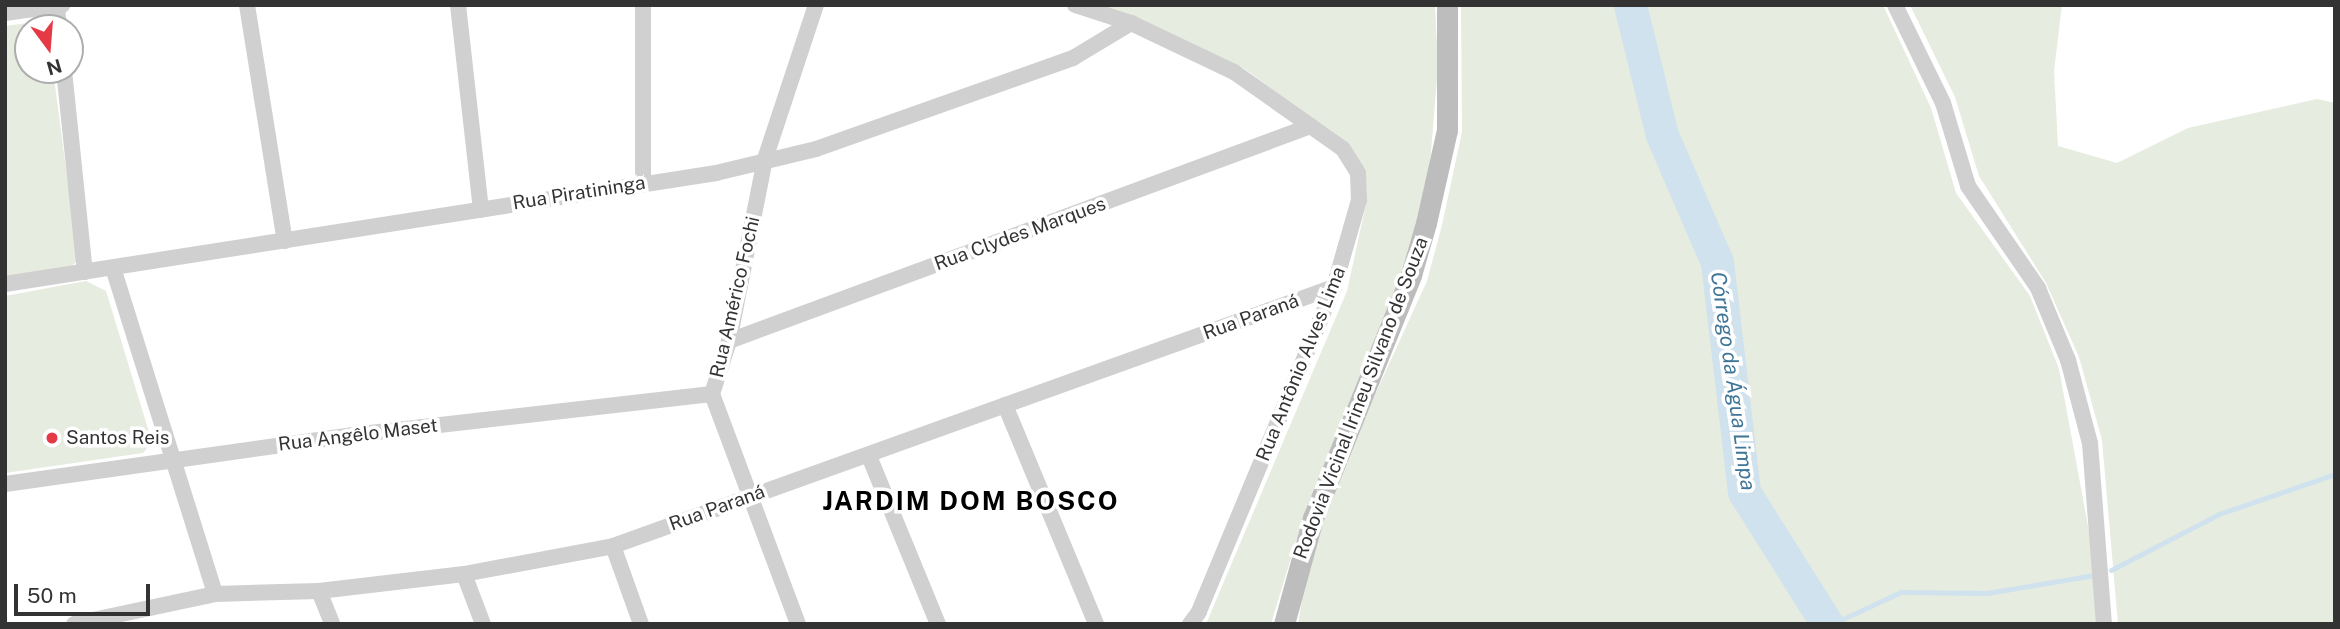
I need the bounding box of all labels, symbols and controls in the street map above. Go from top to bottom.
north arrow [14,14,84,84]
text: N [44,55,64,80]
street label: Rua Piratininga [511,171,647,215]
street label: Rua Clydes Marques [931,192,1109,276]
street label: Rua Américo Fochi [705,214,765,380]
street label: Rodovia Vicinal Irineu Silvano de Souza [1289,233,1433,563]
street label: Rua Antônio Alves Lima [1252,263,1350,465]
water label: Córrego da Água Limpa [1705,270,1761,492]
street label: Rua Paraná [1200,289,1302,345]
street label: Rua Angêlo Maset [277,414,439,456]
place label: Santos Reis [66,427,169,449]
marker: Santos Reis [44,430,60,446]
street label: Rua Paraná [666,480,768,536]
district label: JARDIM DOM BOSCO [825,485,1117,517]
scale bar [18,570,154,614]
text: 50 m [27,583,77,608]

